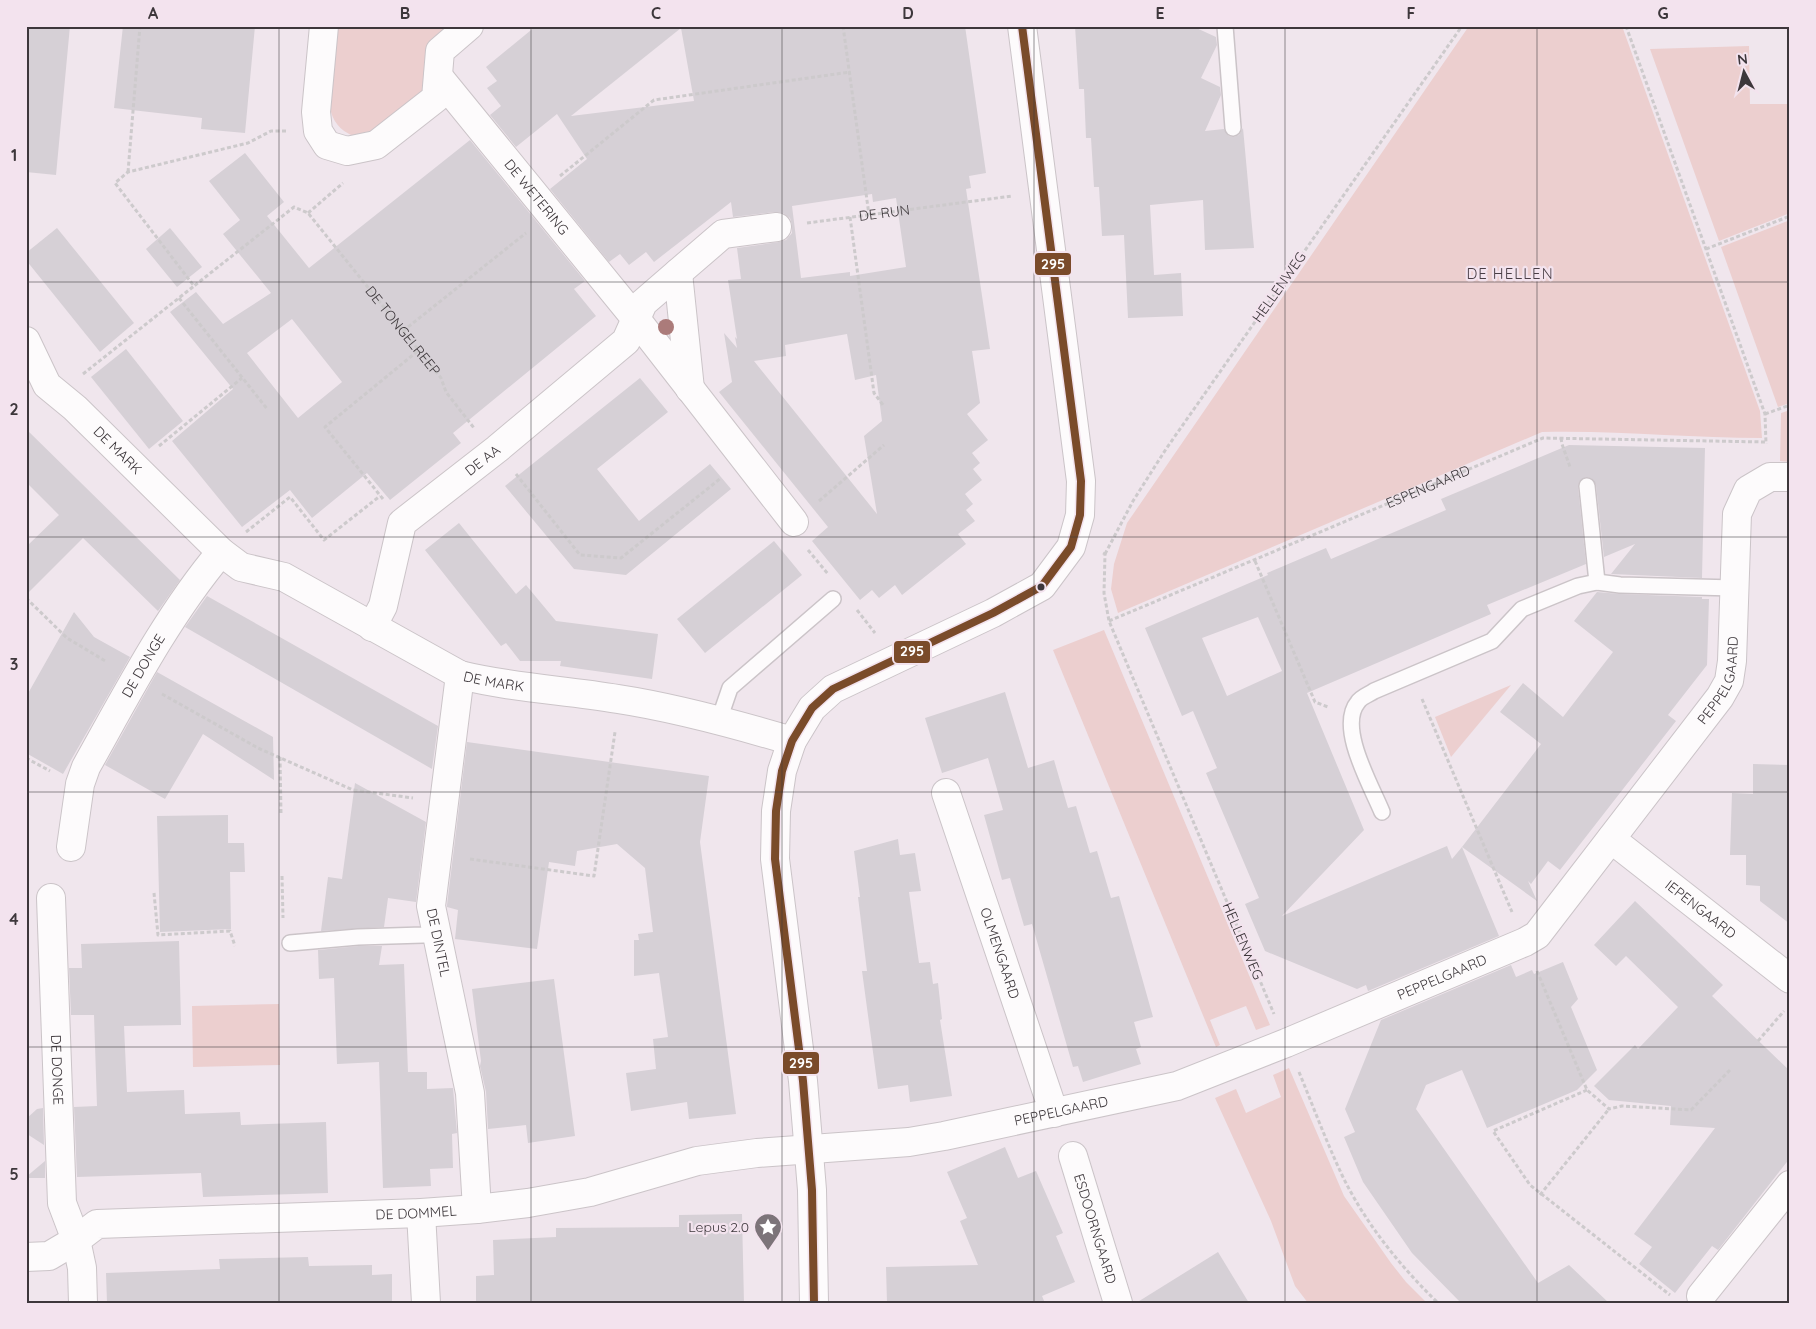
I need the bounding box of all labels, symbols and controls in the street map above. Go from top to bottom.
text: A [148,3,159,23]
text: B [400,3,410,23]
text: C [651,3,661,23]
text: D [902,3,914,23]
text: E [1155,3,1165,23]
text: F [1407,3,1416,23]
text: G [1657,3,1669,23]
north arrow [1718,48,1768,98]
text: N [1736,50,1749,69]
text: 1 [11,145,17,165]
street label: DE WETERING [500,155,573,239]
street label: DE RUN [858,201,911,225]
street label: HELLENWEG [1248,248,1310,326]
line badge: 295 [1034,252,1072,276]
text: 295 [1041,255,1065,273]
district label: DE HELLEN [1466,264,1554,283]
street label: DE TONGELREEP [361,282,444,379]
text: 2 [9,399,19,419]
street label: DE MARK [90,422,146,478]
street label: DE AA [461,441,504,480]
street label: ESPENGAARD [1383,461,1473,512]
unlabelled marker [1036,582,1046,592]
street label: DE DONGE [118,631,169,701]
street label: PEPPELGAARD [1693,636,1742,728]
line badge: 295 [893,640,931,664]
text: 295 [900,642,924,660]
text: 3 [10,654,18,674]
street label: DE MARK [462,667,525,696]
street label: IEPENGAARD [1662,876,1740,943]
street label: HELLENWEG [1219,900,1267,982]
street label: OLMENGAARD [976,905,1024,1001]
street label: DE DINTEL [423,907,455,979]
text: 4 [9,909,19,929]
street label: PEPPELGAARD [1394,950,1489,1004]
street label: DE DONGE [47,1034,67,1106]
line badge: 295 [782,1051,820,1075]
text: 295 [789,1054,813,1072]
street label: PEPPELGAARD [1012,1092,1110,1130]
text: 5 [9,1164,19,1184]
street label: ESDOORNGAARD [1070,1171,1121,1286]
street label: DE DOMMEL [375,1201,458,1224]
place icon: Lepus 2.0 [753,1212,783,1251]
place label: Lepus 2.0 [688,1218,749,1236]

